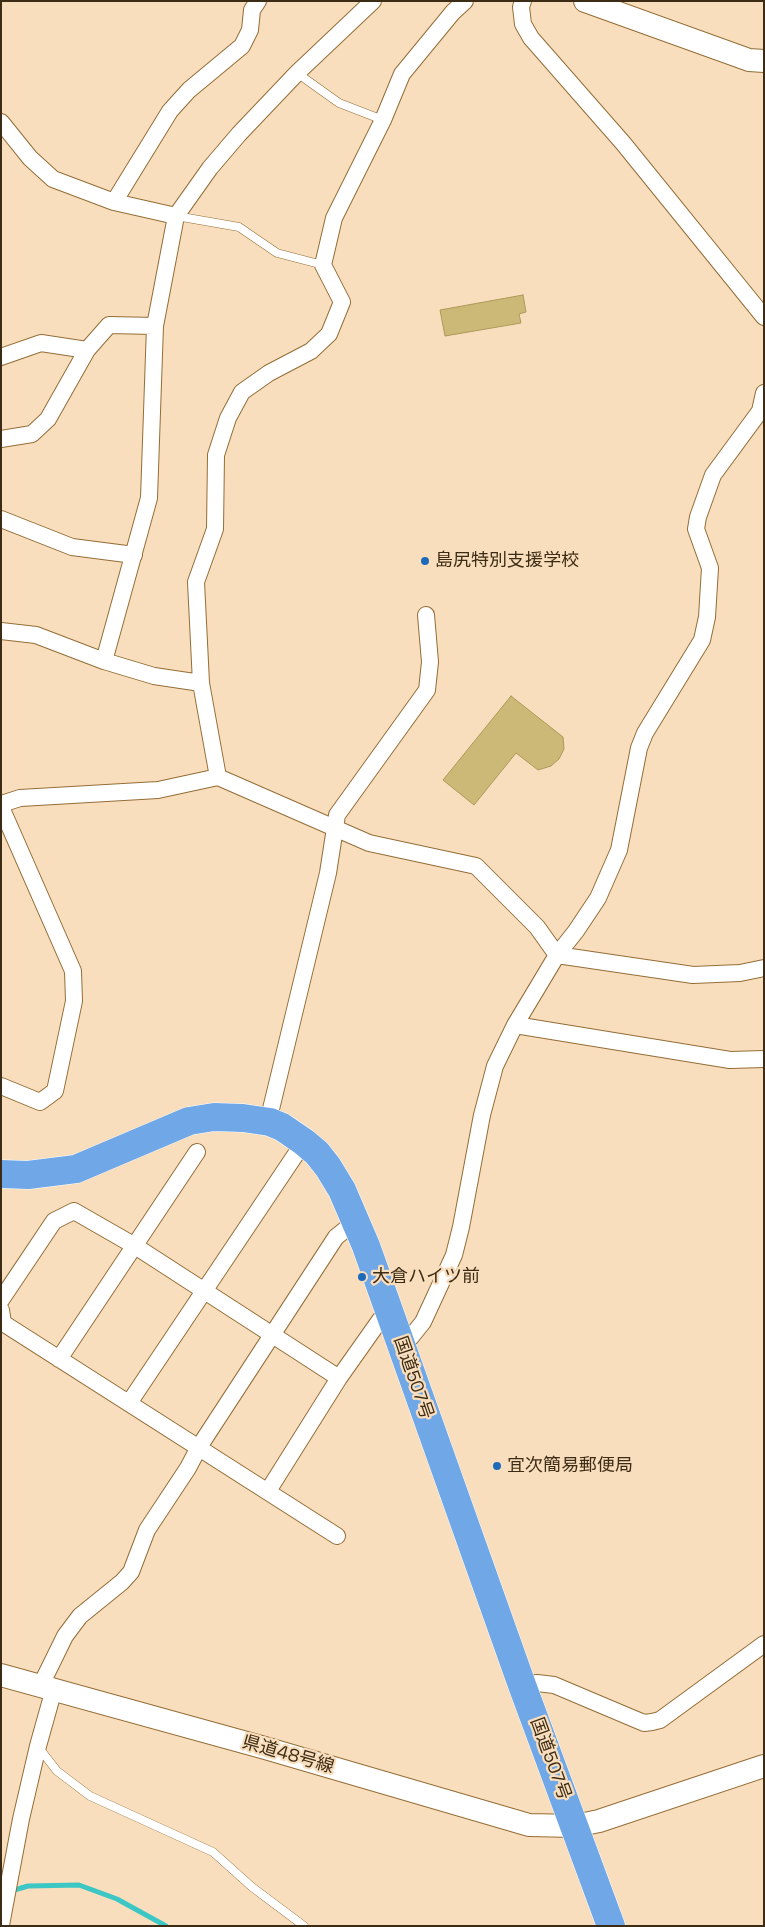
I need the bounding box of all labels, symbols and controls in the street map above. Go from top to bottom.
place label: 島尻特別支援学校 [435,550,579,572]
marker: 島尻特別支援学校 [419,555,431,567]
place label: 大倉ハイツ前 [372,1266,480,1288]
marker: 大倉ハイツ前 [356,1271,368,1283]
street label: 国道507号 [389,1334,437,1422]
place label: 宜次簡易郵便局 [507,1455,633,1477]
marker: 宜次簡易郵便局 [491,1460,503,1472]
street label: 国道507号 [525,1715,575,1803]
street label: 県道48号線 [240,1732,336,1778]

